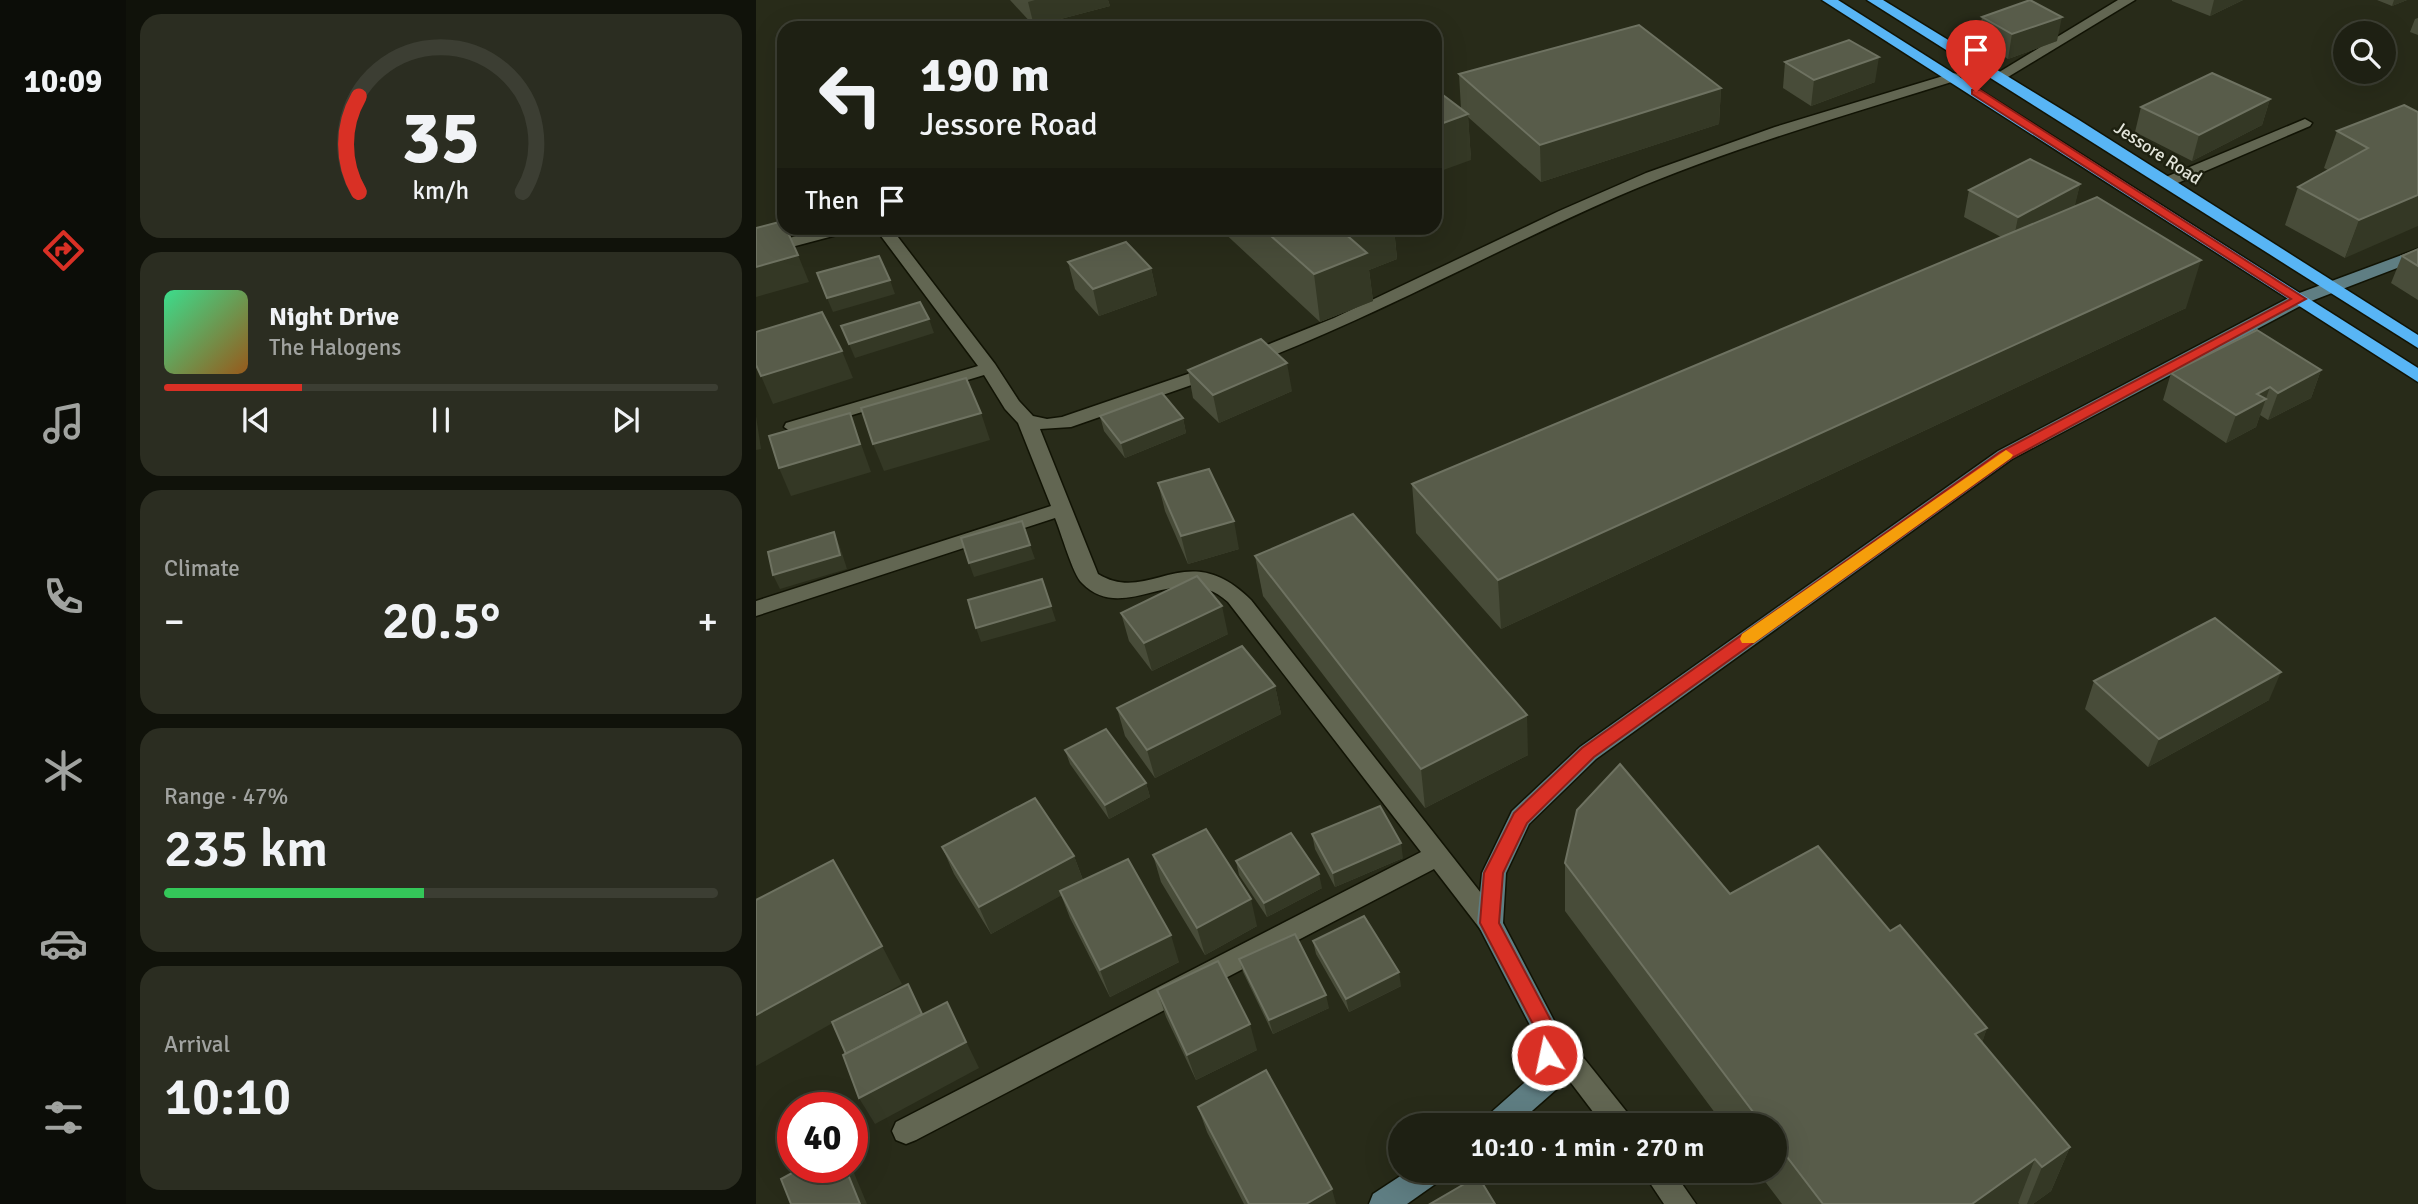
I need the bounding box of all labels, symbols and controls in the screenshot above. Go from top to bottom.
pin [1946,20,2006,92]
map controls [2333,21,2396,84]
button: search [2333,21,2396,84]
icon: arrive [1957,31,1995,69]
text: 190 m [920,45,1050,105]
icon: left [805,49,896,140]
text: 10:09 [24,62,102,101]
text: 35 [402,94,480,183]
text: Jessore Road [920,105,1098,144]
street label: Jessore Road [2110,117,2206,189]
text: km/h [413,175,469,206]
icon: arrive [873,182,911,220]
text: Then [805,185,859,217]
icon: directions [39,226,88,275]
text: Night Drive [269,301,399,333]
text: The Halogens [269,333,401,362]
icon: music [39,399,88,448]
icon: previous [237,401,275,439]
icon: pause [422,401,460,439]
icon: next [607,401,645,439]
text: Climate [164,554,240,583]
icon: phone [39,572,88,621]
text: 20.5° [382,589,500,653]
text: − [164,598,185,645]
text: + [697,598,718,645]
icon: climate [39,746,88,795]
text: Range · 47% [164,782,288,811]
text: 235 km [164,817,328,881]
icon: car [39,919,88,968]
position arrow [1510,1018,1584,1092]
text: Arrival [164,1030,230,1059]
text: 10:10 [164,1065,291,1129]
speed limit sign: 40 [777,1092,868,1183]
icon: filters [39,1093,88,1142]
text: 10:10 · 1 min · 270 m [1471,1132,1704,1164]

